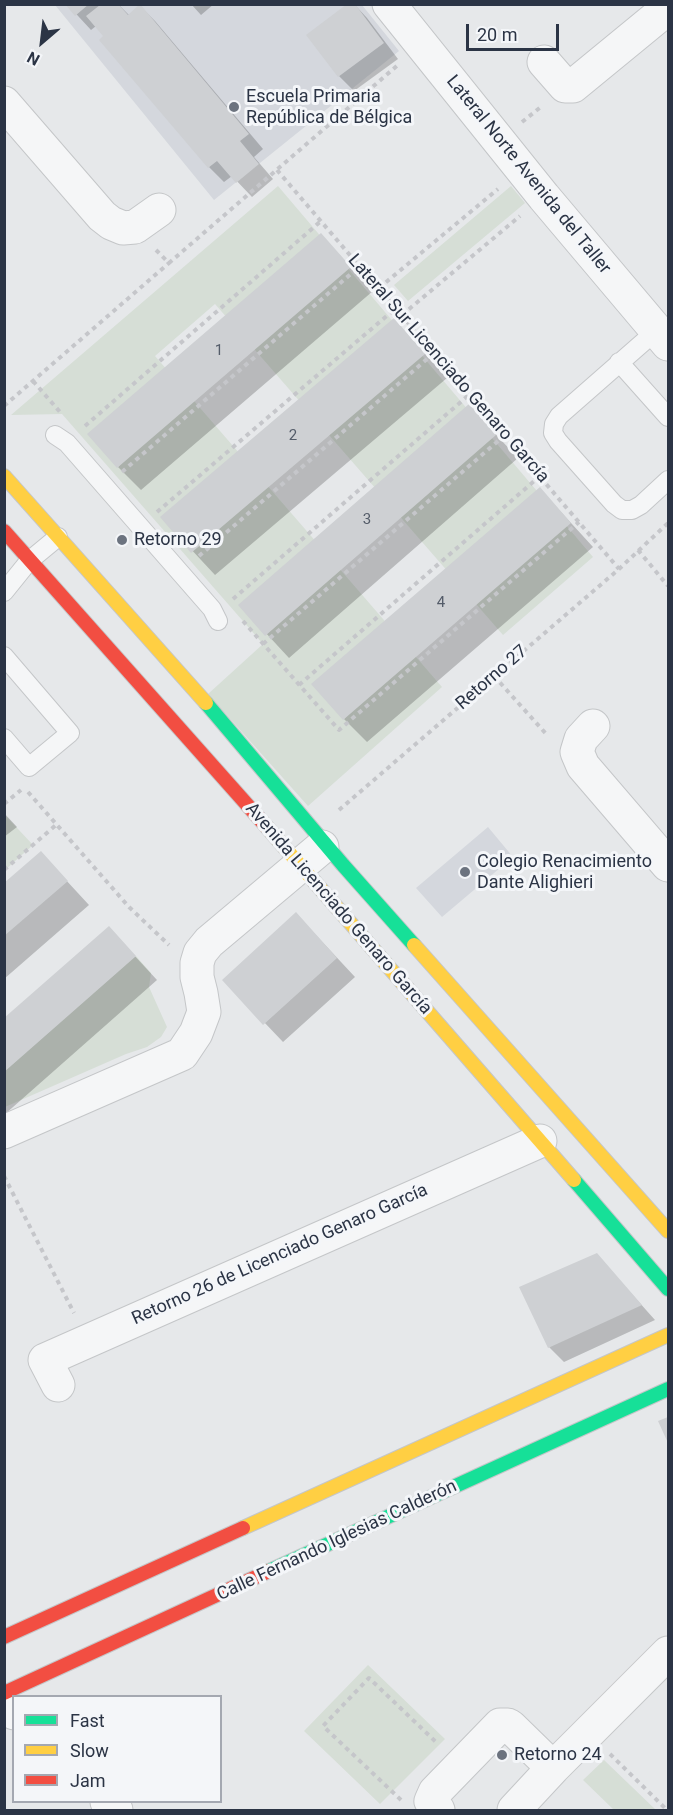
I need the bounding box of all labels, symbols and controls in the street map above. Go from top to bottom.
north arrow [12,12,72,72]
scale bar [469,12,562,50]
text: 20 m [477,24,517,45]
text: N [24,47,43,69]
street label: Lateral Norte Avenida del Taller [441,71,615,279]
place label: Escuela Primaria República de Bélgica [246,86,412,128]
marker: Escuela Primaria República de Bélgica [227,100,241,114]
street label: Lateral Sur Licenciado Genaro García [343,250,553,488]
house number: 1 [215,342,223,360]
house number: 2 [289,427,297,445]
house number: 3 [363,511,371,529]
place label: Retorno 29 [134,529,222,551]
marker: Retorno 29 [115,533,129,547]
house number: 4 [437,594,445,612]
street label: Retorno 27 [452,641,532,715]
street label: Avenida Licenciado Genaro García [240,799,436,1019]
place label: Colegio Renacimiento Dante Alighieri [477,851,652,894]
marker: Colegio Renacimiento Dante Alighieri [458,865,472,879]
street label: Retorno 26 de Licenciado Genaro García [129,1180,431,1330]
street label: Calle Fernando Iglesias Calderón [214,1476,460,1606]
legend [12,1695,222,1803]
text: Fast [70,1710,105,1731]
text: Slow [70,1740,109,1761]
place label: Retorno 24 [514,1744,602,1766]
marker: Retorno 24 [495,1748,509,1762]
text: Jam [70,1770,106,1791]

